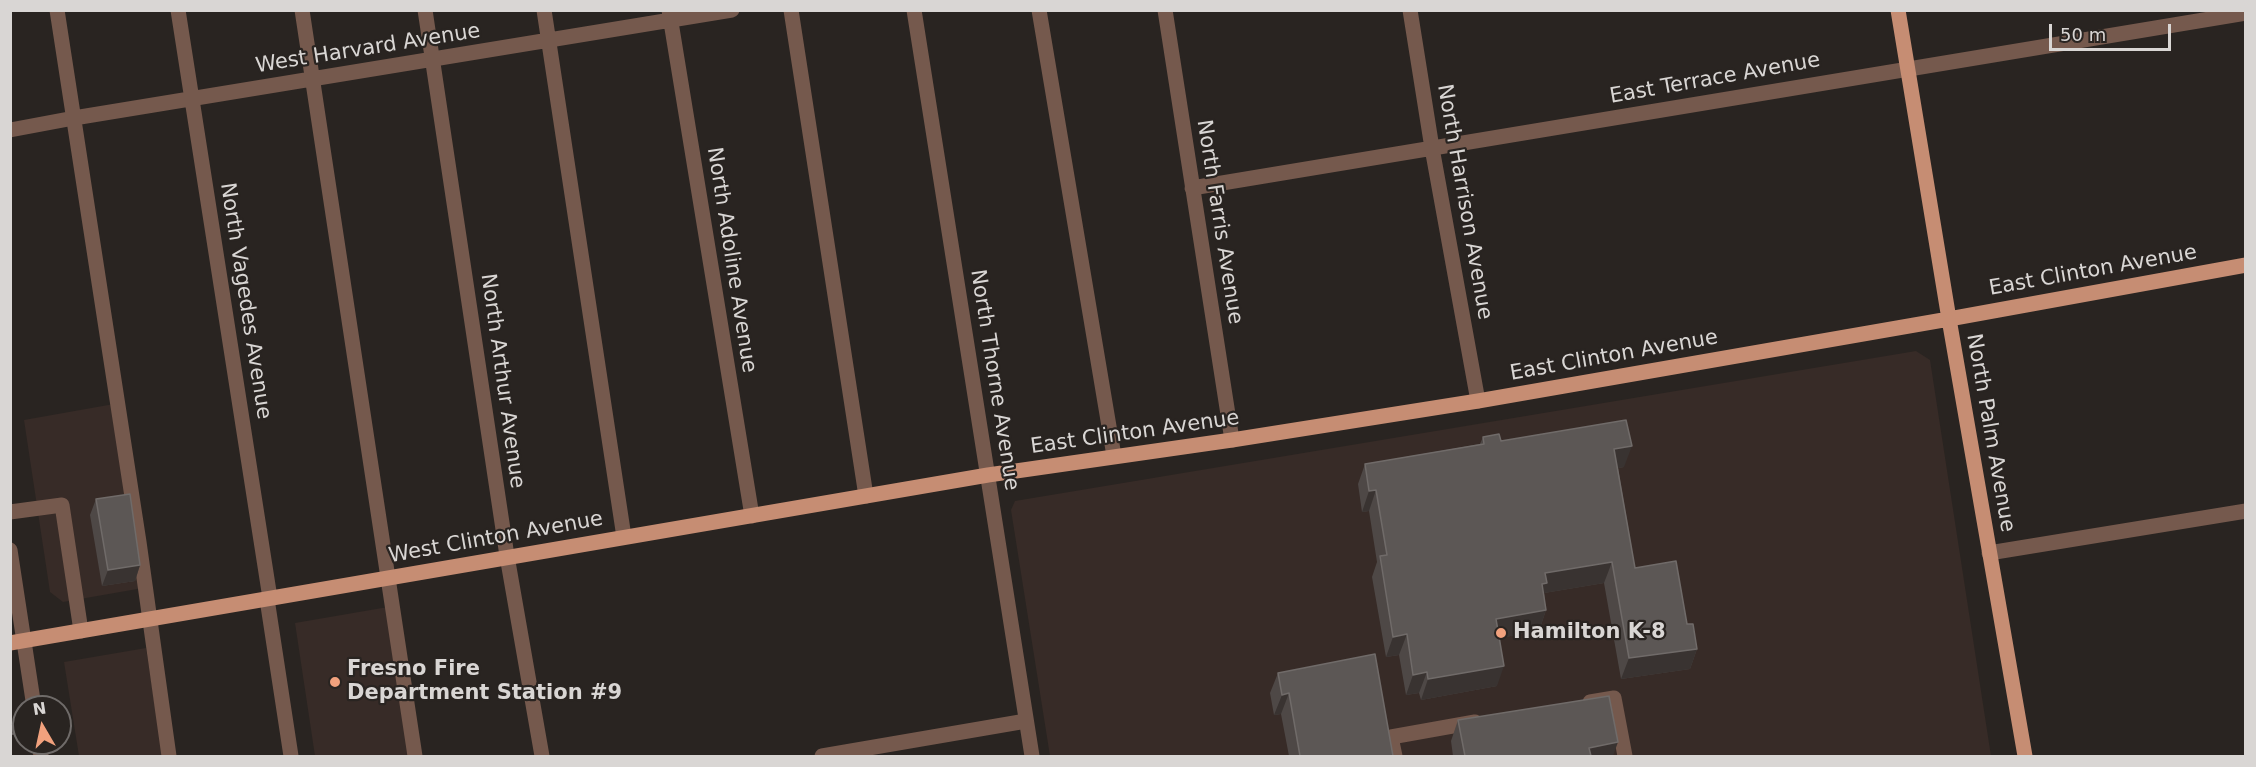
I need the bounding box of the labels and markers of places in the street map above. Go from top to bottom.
place label: Hamilton K-8 [1513,620,1666,646]
marker: Hamilton K-8 [1494,626,1508,640]
place label: Fresno Fire Department Station #9 [347,657,622,707]
marker: Fresno Fire Department Station #9 [328,675,342,689]

